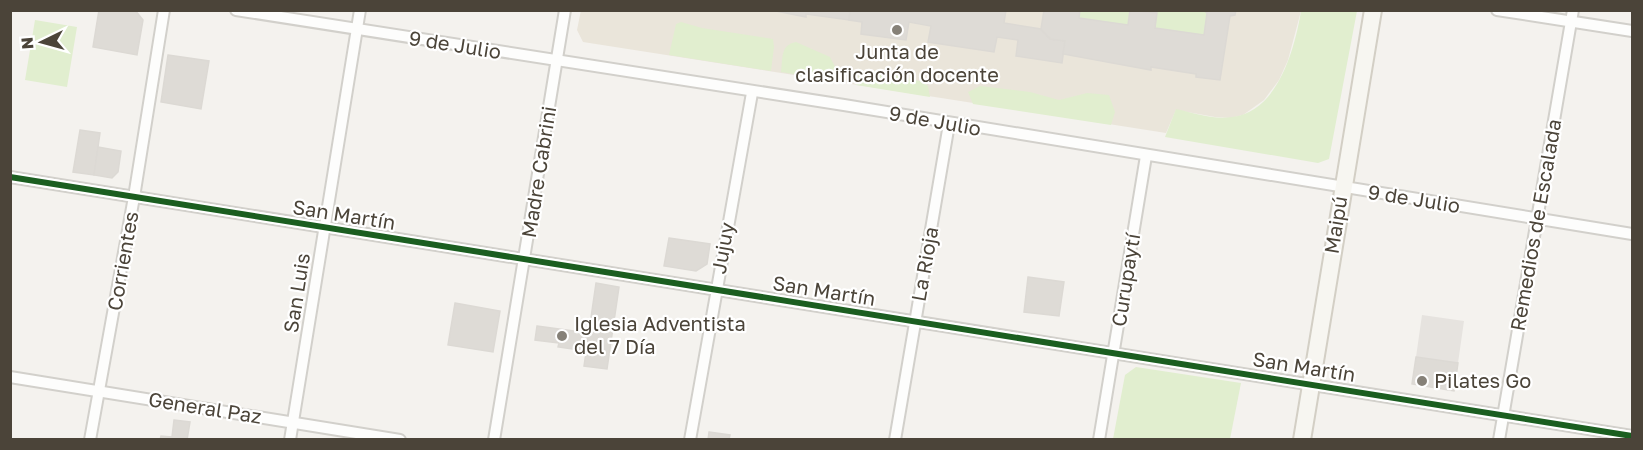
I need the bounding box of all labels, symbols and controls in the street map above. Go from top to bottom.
north arrow [12,12,72,72]
marker: Junta de clasificación docente [890,23,904,37]
street label: 9 de Julio [407,25,503,63]
text: N [17,36,38,50]
place label: Junta de clasificación docente [795,39,999,86]
street label: 9 de Julio [887,100,983,140]
street label: Madre Cabrini [516,104,560,239]
street label: Remedios de Escalada [1505,117,1565,333]
street label: 9 de Julio [1366,179,1462,217]
street label: San Martín [291,194,397,234]
street label: Maipú [1319,194,1351,255]
street label: Corrientes [101,209,143,312]
street label: Jujuy [706,220,738,275]
street label: La Rioja [906,225,942,303]
street label: Curupaytí [1106,230,1144,328]
street label: San Luis [278,251,314,334]
street label: San Martín [771,270,877,310]
place label: Iglesia Adventista del 7 Día [574,311,746,358]
marker: Iglesia Adventista del 7 Día [555,329,569,343]
street label: San Martín [1251,346,1357,386]
place label: Pilates Go [1434,368,1531,392]
marker: Pilates Go [1415,374,1429,388]
street label: General Paz [147,386,263,428]

